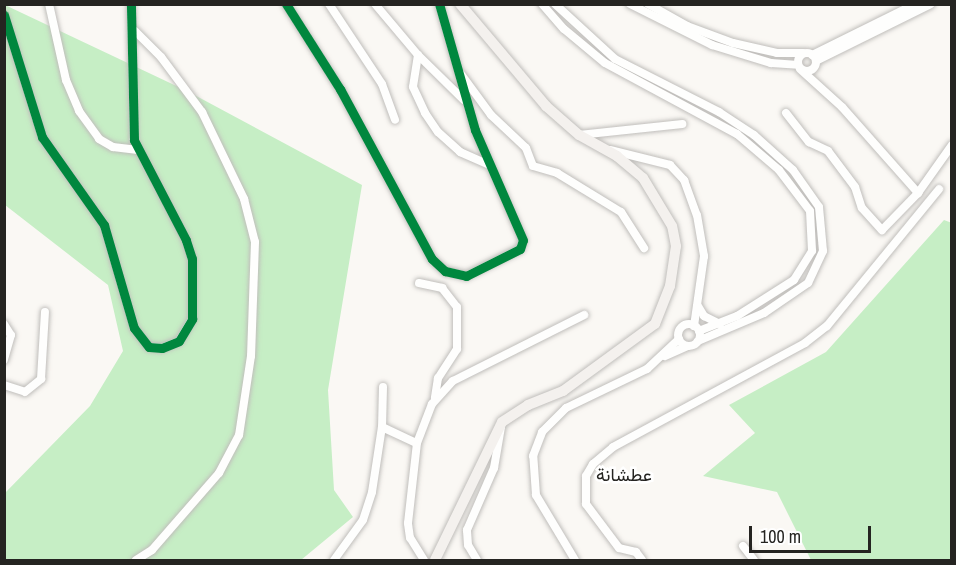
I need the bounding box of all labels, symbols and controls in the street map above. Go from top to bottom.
district label: عطشانة [596,464,652,486]
scale bar [752,514,874,552]
text: 100 m [760,524,801,549]

